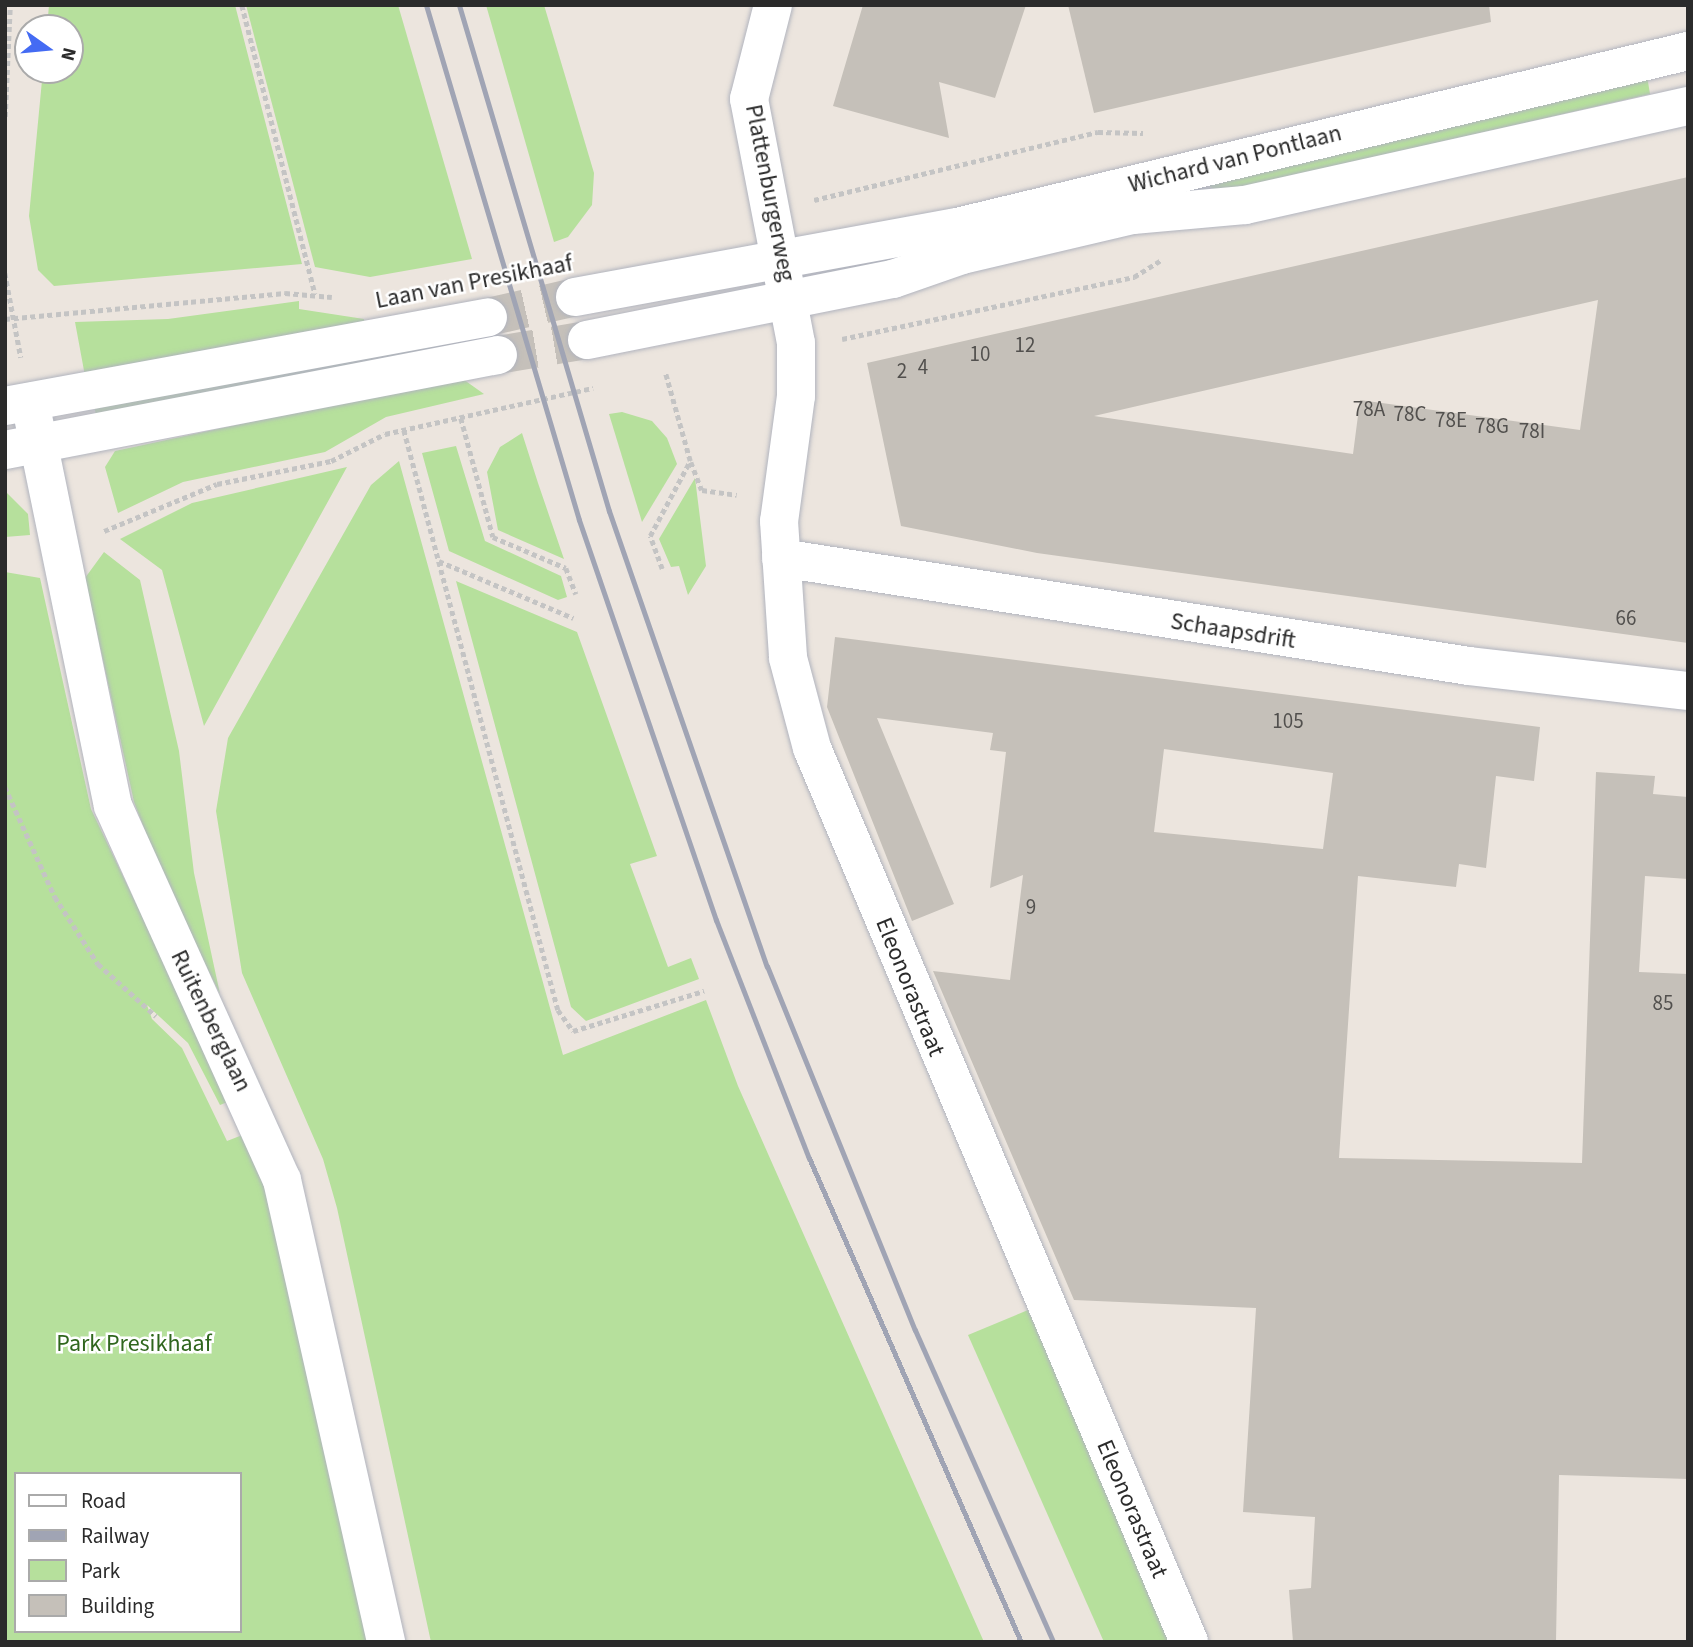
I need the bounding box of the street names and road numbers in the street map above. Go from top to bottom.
street label: Plattenburgerweg [739,102,801,284]
street label: Wichard van Pontlaan [1125,119,1345,199]
street label: Laan van Presikhaaf [373,249,575,315]
street label: Schaapsdrift [1168,607,1298,655]
street label: Eleonorastraat [869,913,951,1061]
street label: Ruitenberglaan [164,945,258,1097]
street label: Eleonorastraat [1090,1436,1174,1582]

